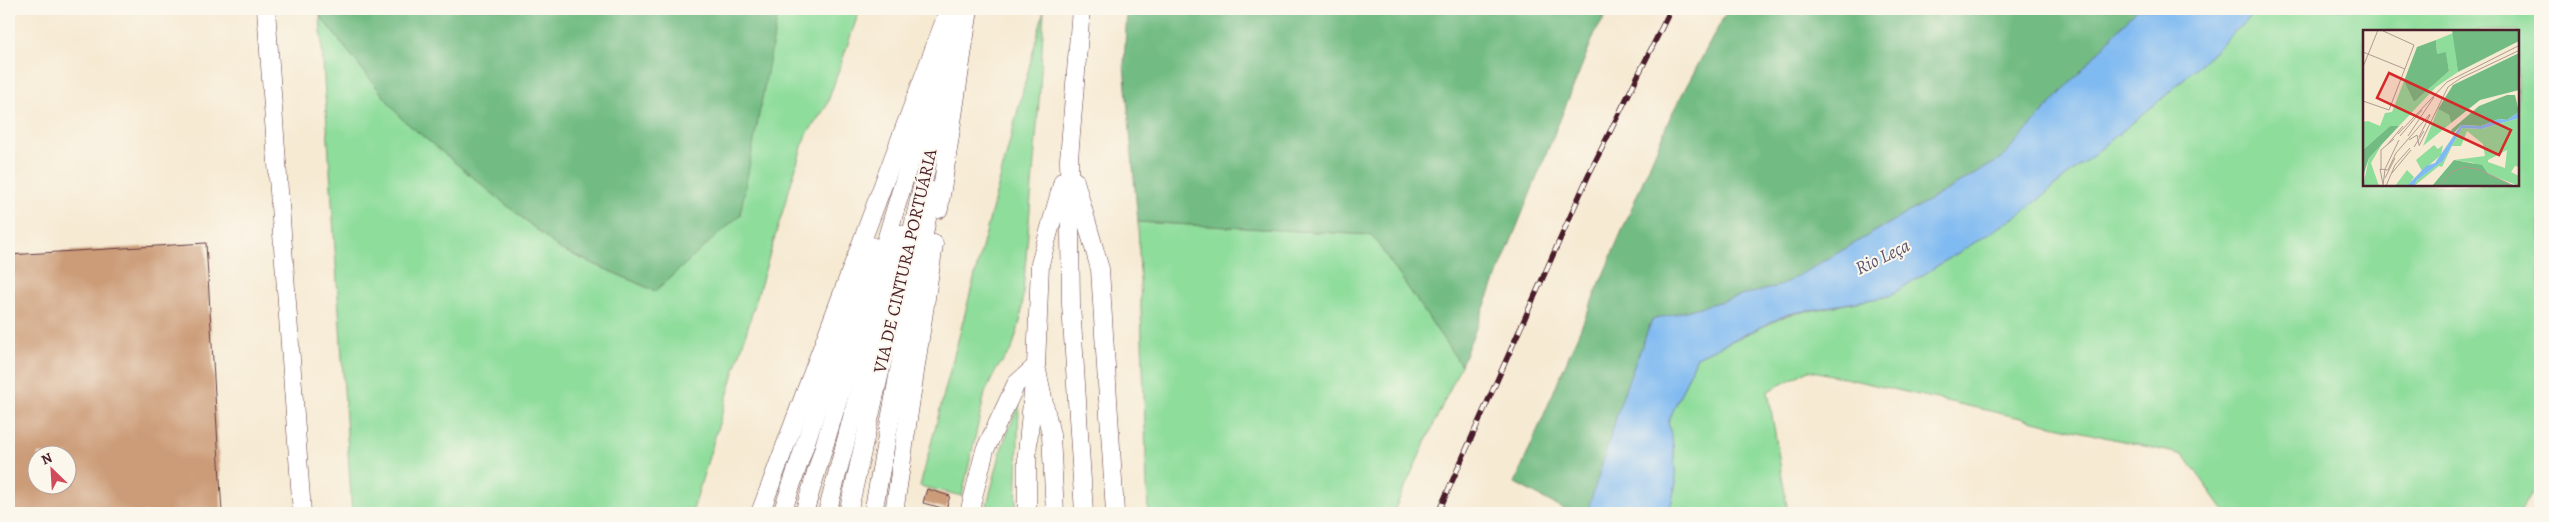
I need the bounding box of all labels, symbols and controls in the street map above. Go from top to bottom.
inset map [2363,30,2519,186]
street label: VIA DE CINTURA PORTUÁRIA [867,146,943,376]
water label: Rio Leça [1851,232,1914,281]
north arrow [28,444,78,494]
text: N [38,448,55,469]

